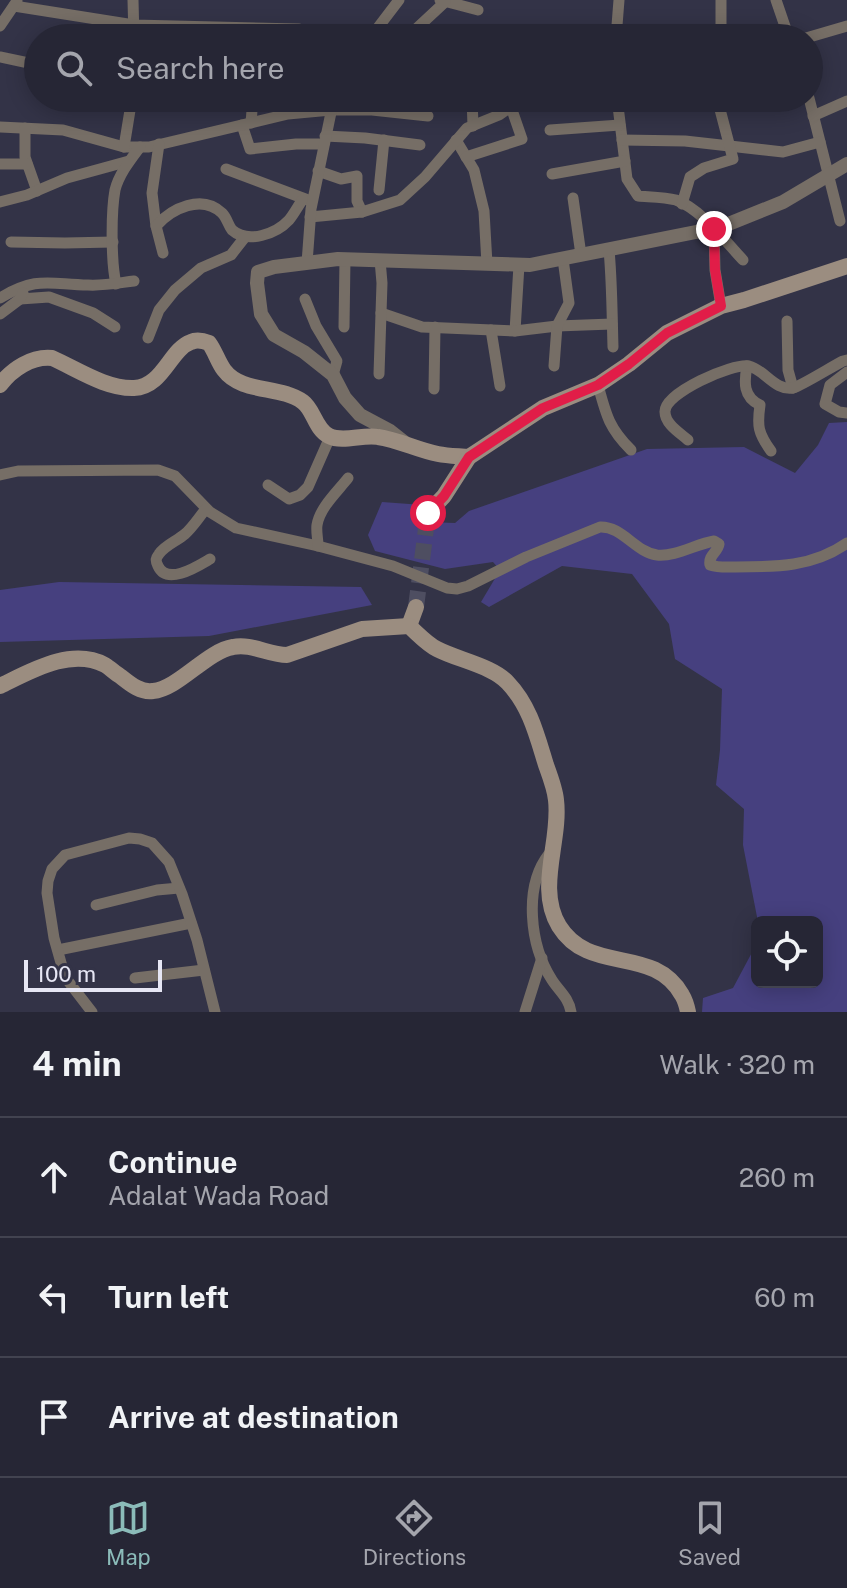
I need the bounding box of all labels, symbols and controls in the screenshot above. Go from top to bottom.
search box [24,24,823,112]
icon: search [52,46,96,90]
text: Search here [116,50,284,86]
route end [696,211,732,247]
route start [410,495,446,531]
map controls [751,916,823,988]
button: locate [751,916,823,988]
scale bar [24,956,162,992]
text: 100 m [36,961,96,987]
text: 4 min [32,1044,122,1084]
text: Walk · 320 m [660,1049,815,1080]
text: Continue [108,1144,238,1180]
icon: ahead [32,1155,76,1199]
text: 260 m [739,1162,815,1193]
text: Adalat Wada Road [108,1180,329,1211]
icon: left [32,1275,76,1319]
text: Turn left [108,1279,229,1315]
text: 60 m [754,1282,815,1313]
icon: arrive [32,1395,76,1439]
text: Arrive at destination [108,1399,399,1435]
tab: Map [106,1496,151,1570]
tab: Directions [363,1496,466,1570]
tab: Saved [678,1496,741,1570]

